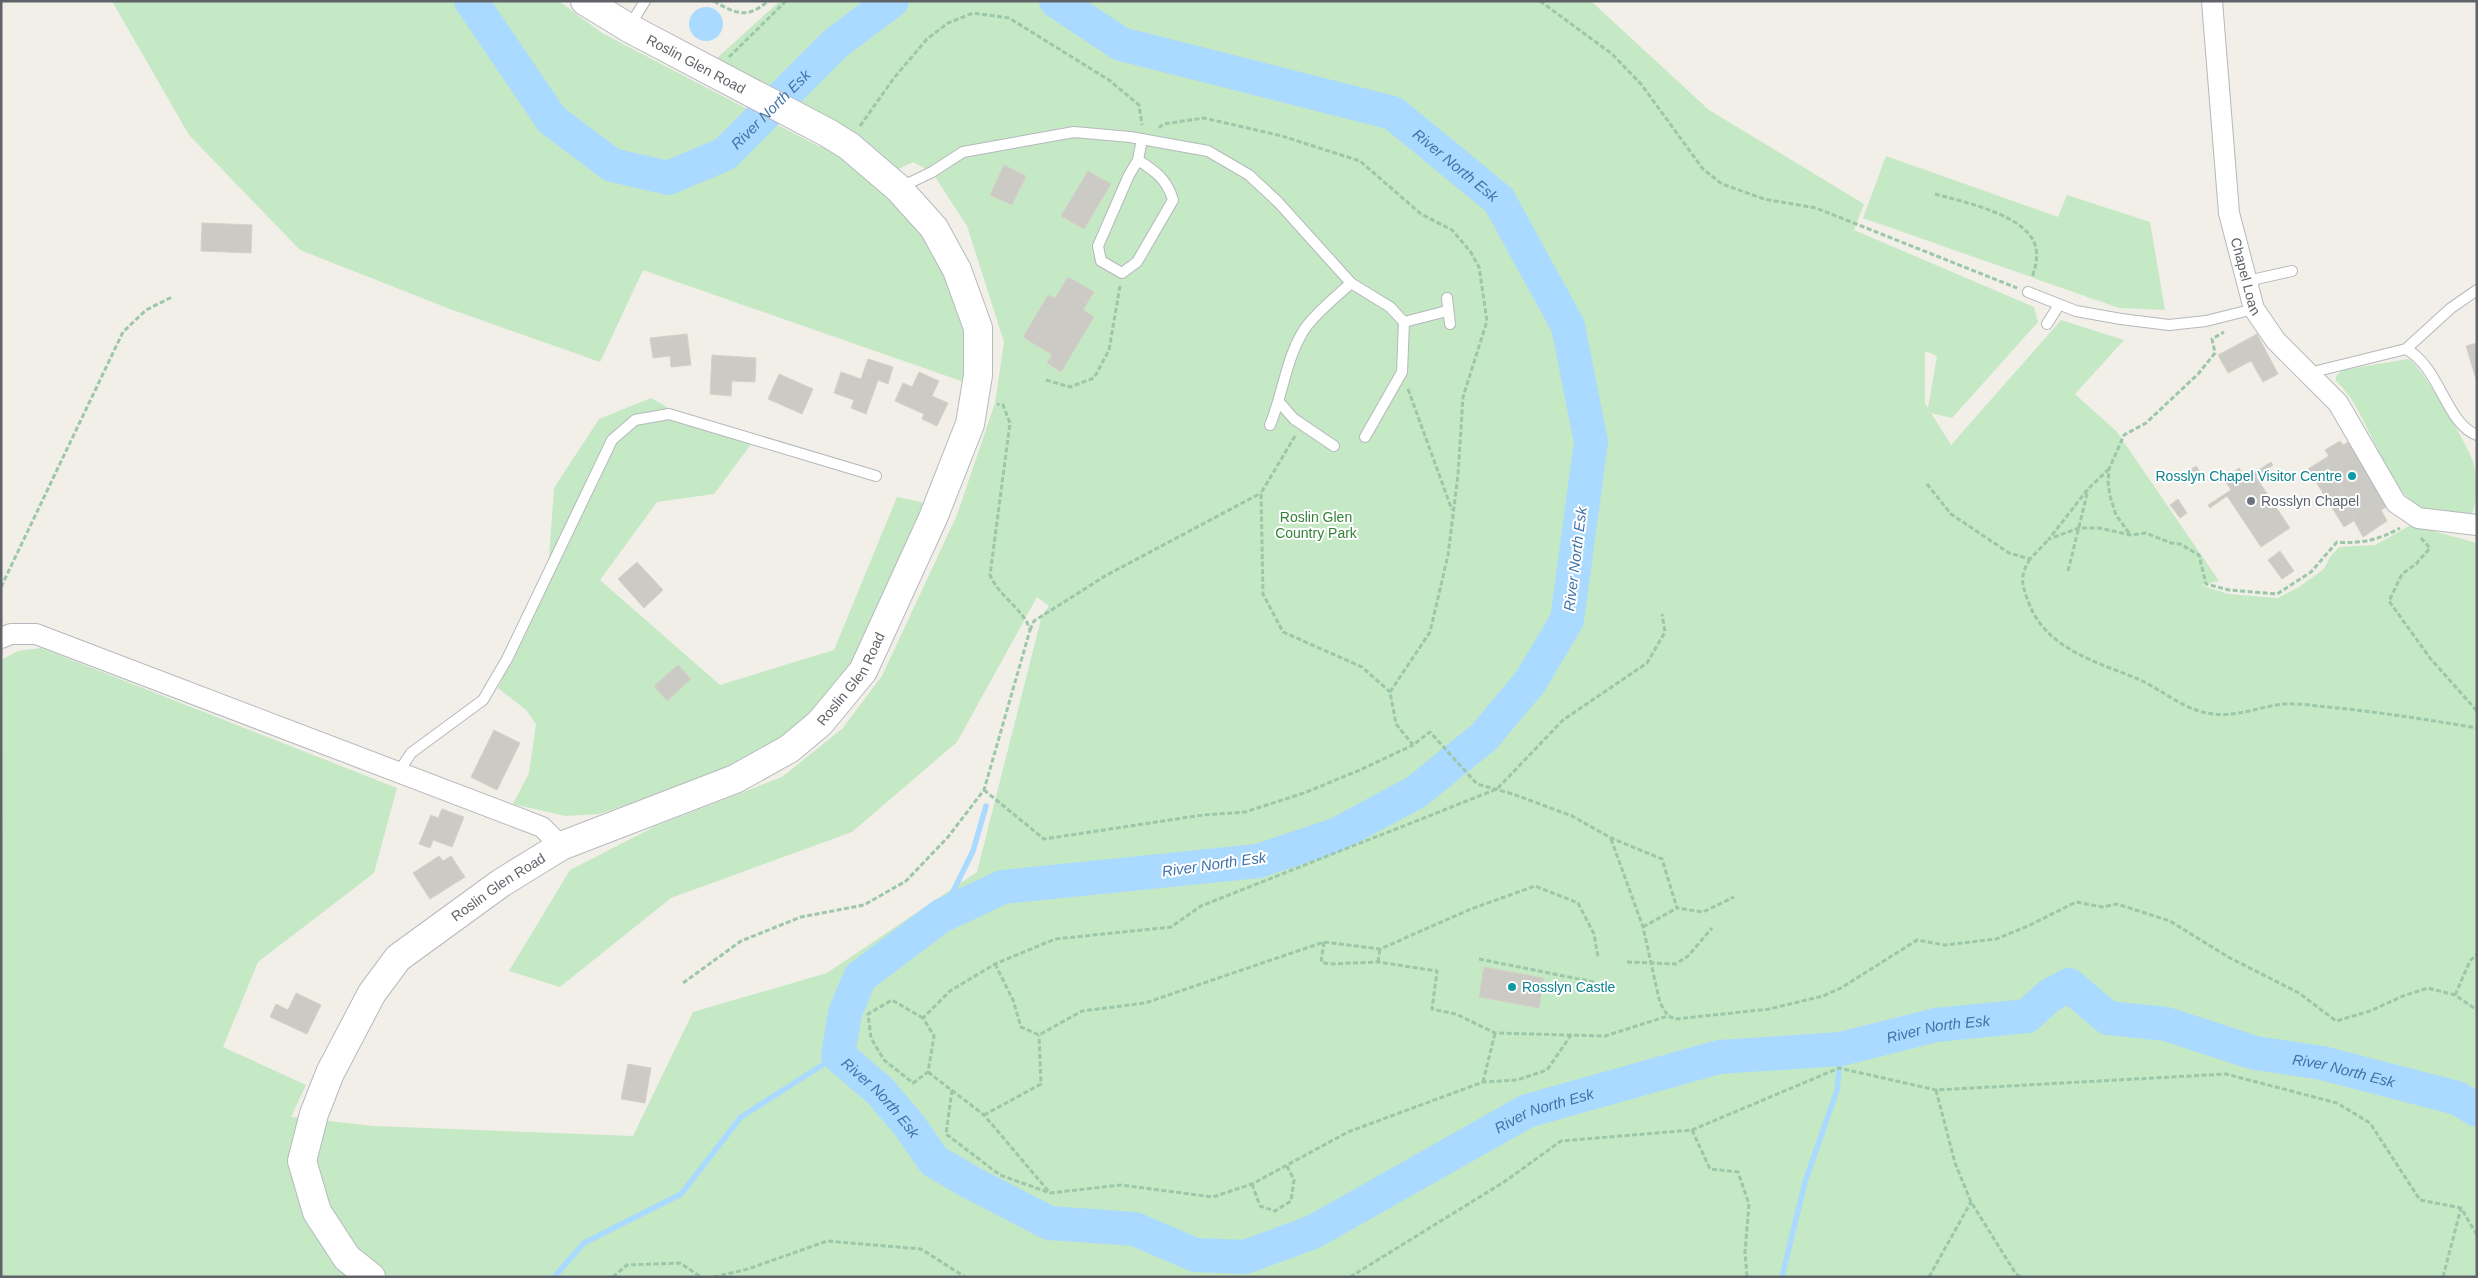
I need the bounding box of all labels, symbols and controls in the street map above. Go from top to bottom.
street label: Roslin Glen Road [644,31,748,97]
water label: River North Esk [727,65,814,152]
water label: River North Esk [1410,125,1503,206]
street label: Chapel Loan [2228,236,2264,318]
place label: Rosslyn Chapel Visitor Centre [2156,468,2342,484]
marker: Rosslyn Chapel Visitor Centre [2346,470,2358,482]
place label: Rosslyn Chapel [2261,493,2359,509]
marker: Rosslyn Chapel [2245,495,2257,507]
water label: River North Esk [1560,504,1590,612]
park label: Roslin Glen Country Park [1275,509,1358,541]
street label: Roslin Glen Road [813,630,888,729]
water label: River North Esk [1161,848,1269,880]
street label: Roslin Glen Road [448,850,548,924]
place label: Rosslyn Castle [1522,979,1616,995]
marker: Rosslyn Castle [1506,981,1518,993]
water label: River North Esk [1884,1011,1992,1046]
water label: River North Esk [2291,1050,2398,1091]
water label: River North Esk [839,1054,924,1142]
water label: River North Esk [1491,1084,1597,1136]

